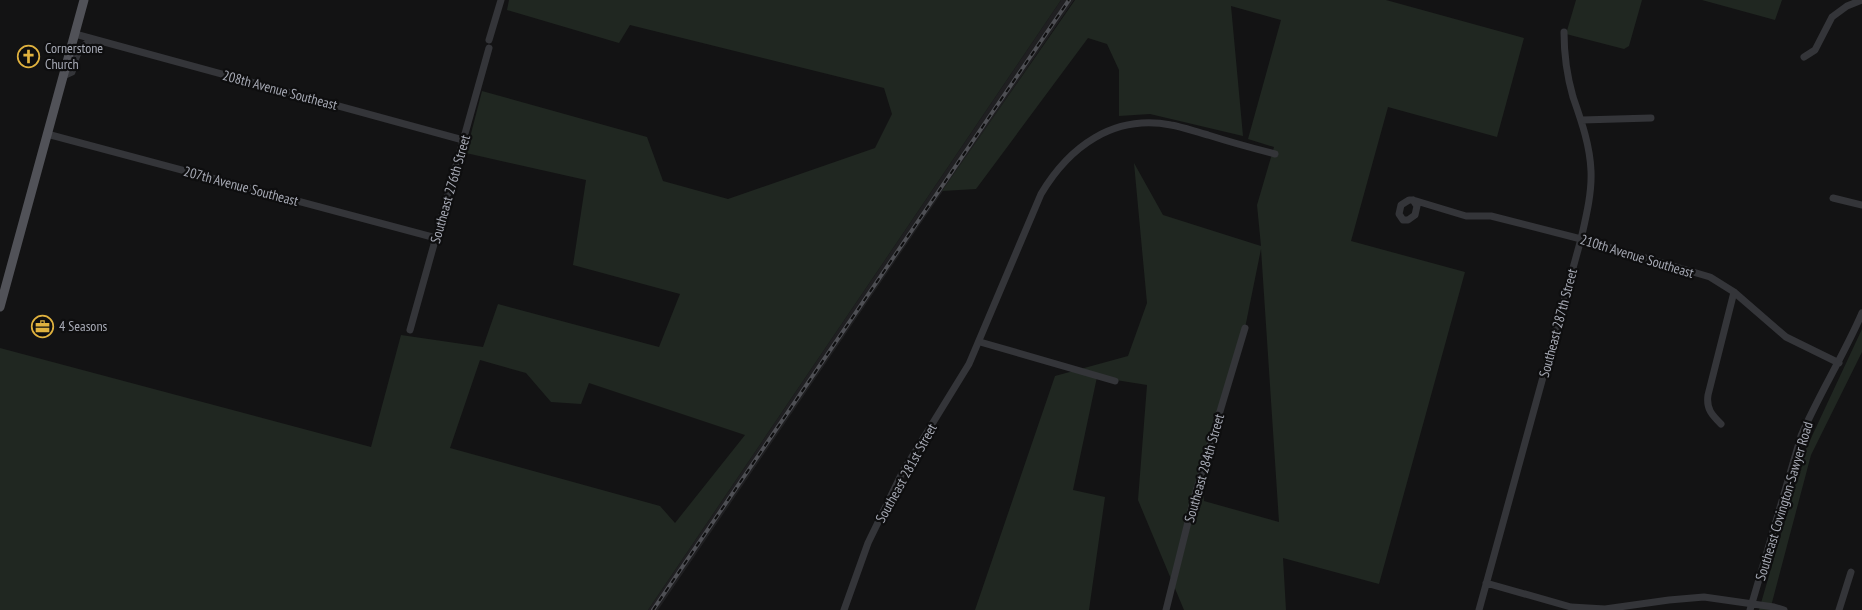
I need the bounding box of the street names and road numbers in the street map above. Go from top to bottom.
street label: 208th Avenue Southeast [221,66,339,114]
street label: Southeast 276th Street [426,133,474,245]
street label: 207th Avenue Southeast [182,162,300,210]
street label: 210th Avenue Southeast [1578,230,1696,282]
street label: Southeast 287th Street [1535,267,1581,379]
street label: Southeast 284th Street [1180,412,1228,524]
street label: Southeast Covington-Sawyer Road [1751,419,1817,583]
street label: Southeast 281st Street [871,420,941,526]

